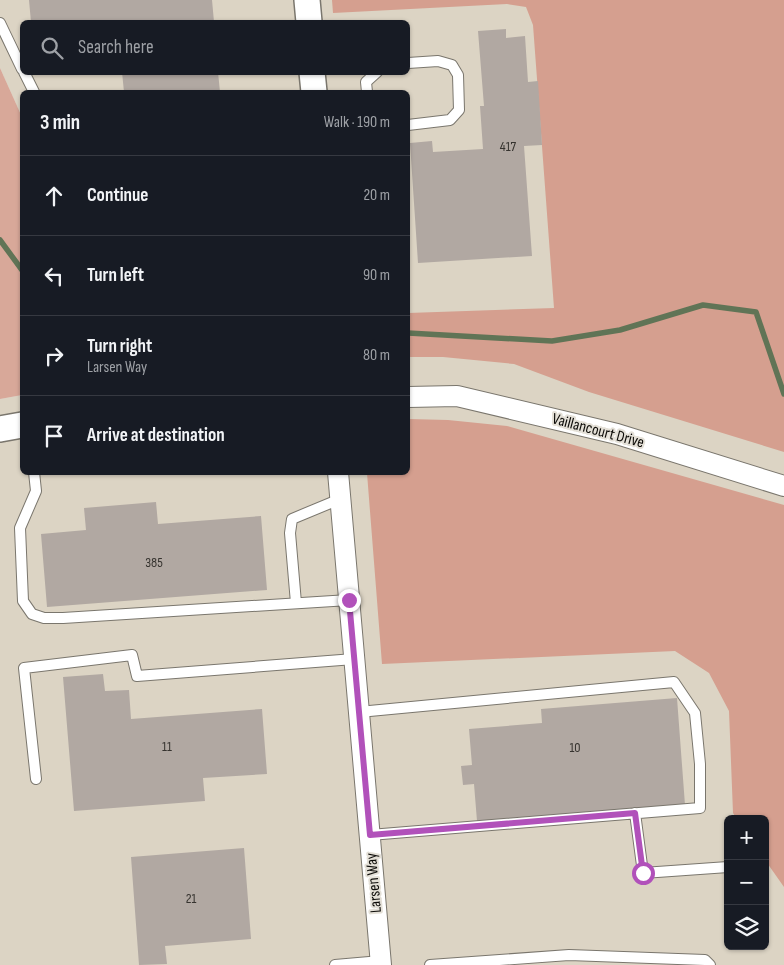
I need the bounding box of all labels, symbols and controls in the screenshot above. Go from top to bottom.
search box [20,20,410,75]
icon: search [38,34,66,62]
text: Search here [78,36,154,59]
text: 3 min [40,110,80,135]
text: Walk · 190 m [324,113,390,132]
house number: 417 [500,138,517,155]
icon: ahead [40,182,68,210]
text: Continue [87,184,148,207]
text: 20 m [363,186,390,205]
icon: left [40,262,68,290]
text: Turn left [87,264,144,287]
text: 90 m [363,266,390,285]
text: Turn right [87,335,152,358]
icon: right [40,342,68,370]
text: 80 m [363,346,390,365]
text: Larsen Way [87,358,147,377]
street label: Vaillancourt Drive [550,410,646,452]
icon: arrive [40,422,68,450]
text: Arrive at destination [87,424,225,447]
house number: 385 [145,554,163,571]
route end [338,589,361,612]
house number: 11 [162,738,172,755]
house number: 10 [569,739,581,756]
map controls [724,815,769,950]
button: + [724,815,769,860]
street label: Larsen Way [362,852,386,914]
button: − [724,860,769,905]
route start [632,862,655,885]
house number: 21 [186,890,196,907]
button: layers [724,905,769,950]

